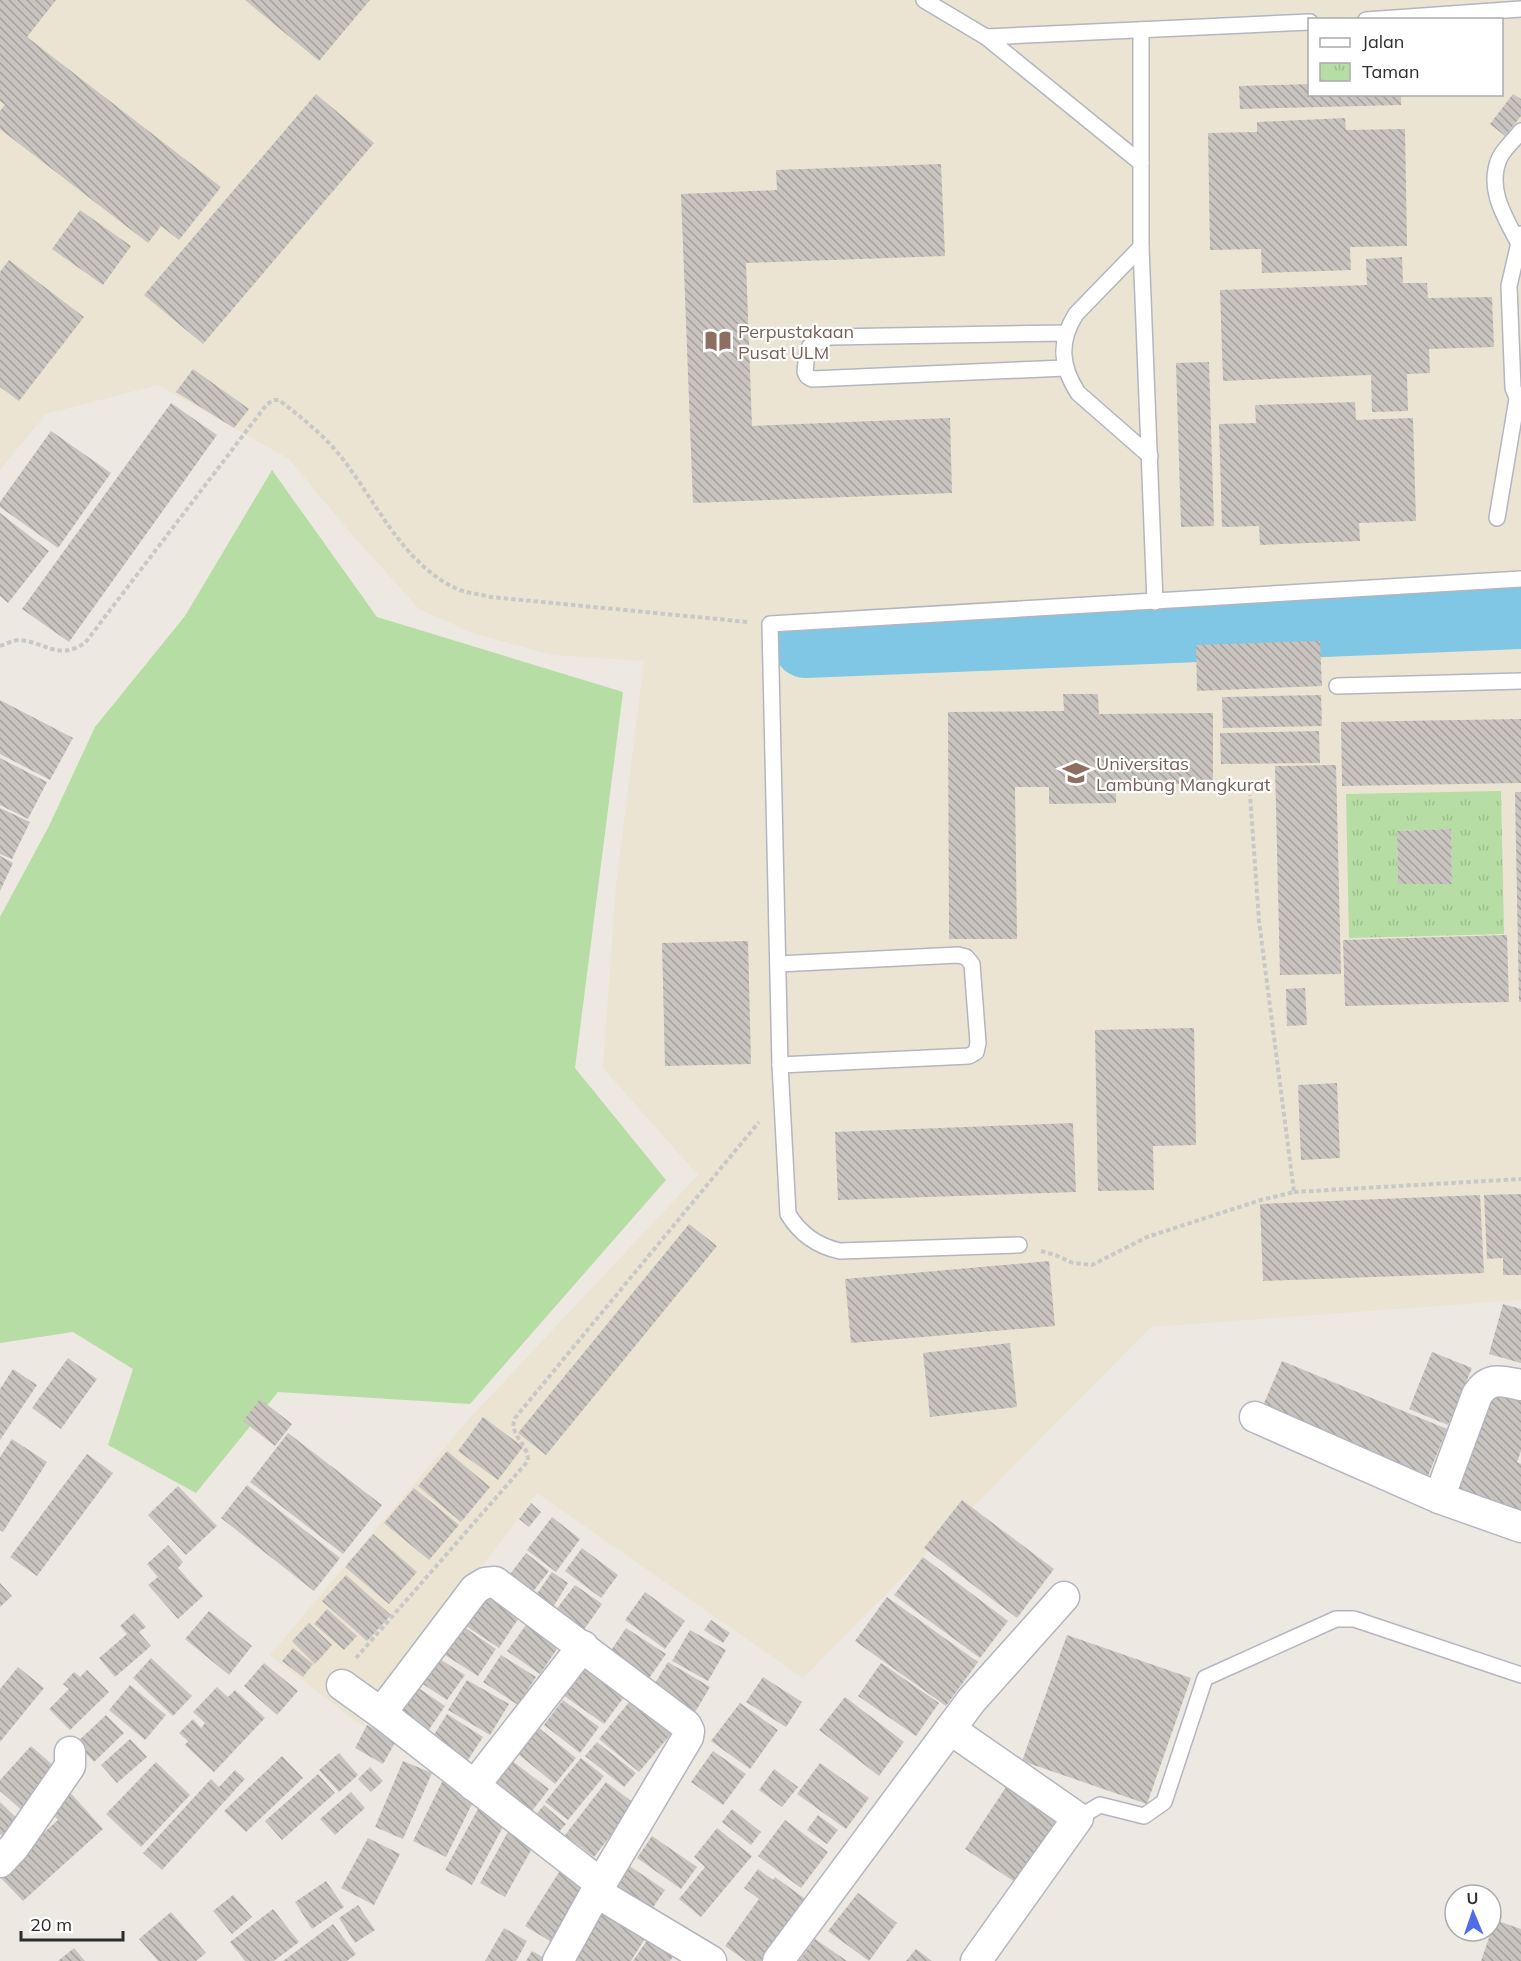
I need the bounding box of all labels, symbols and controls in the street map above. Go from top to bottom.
legend [1308,18,1503,96]
text: Jalan [1362,30,1404,53]
text: Taman [1362,60,1419,83]
place label: Perpustakaan Pusat ULM [738,320,854,364]
library icon: Perpustakaan Pusat ULM [703,326,733,356]
place label: Universitas Lambung Mangkurat [1096,752,1271,796]
school or university icon: Universitas Lambung Mangkurat [1061,758,1091,788]
north arrow [1443,1883,1503,1943]
text: U [1466,1888,1479,1908]
scale bar [21,1904,123,1942]
text: 20 m [30,1913,72,1936]

